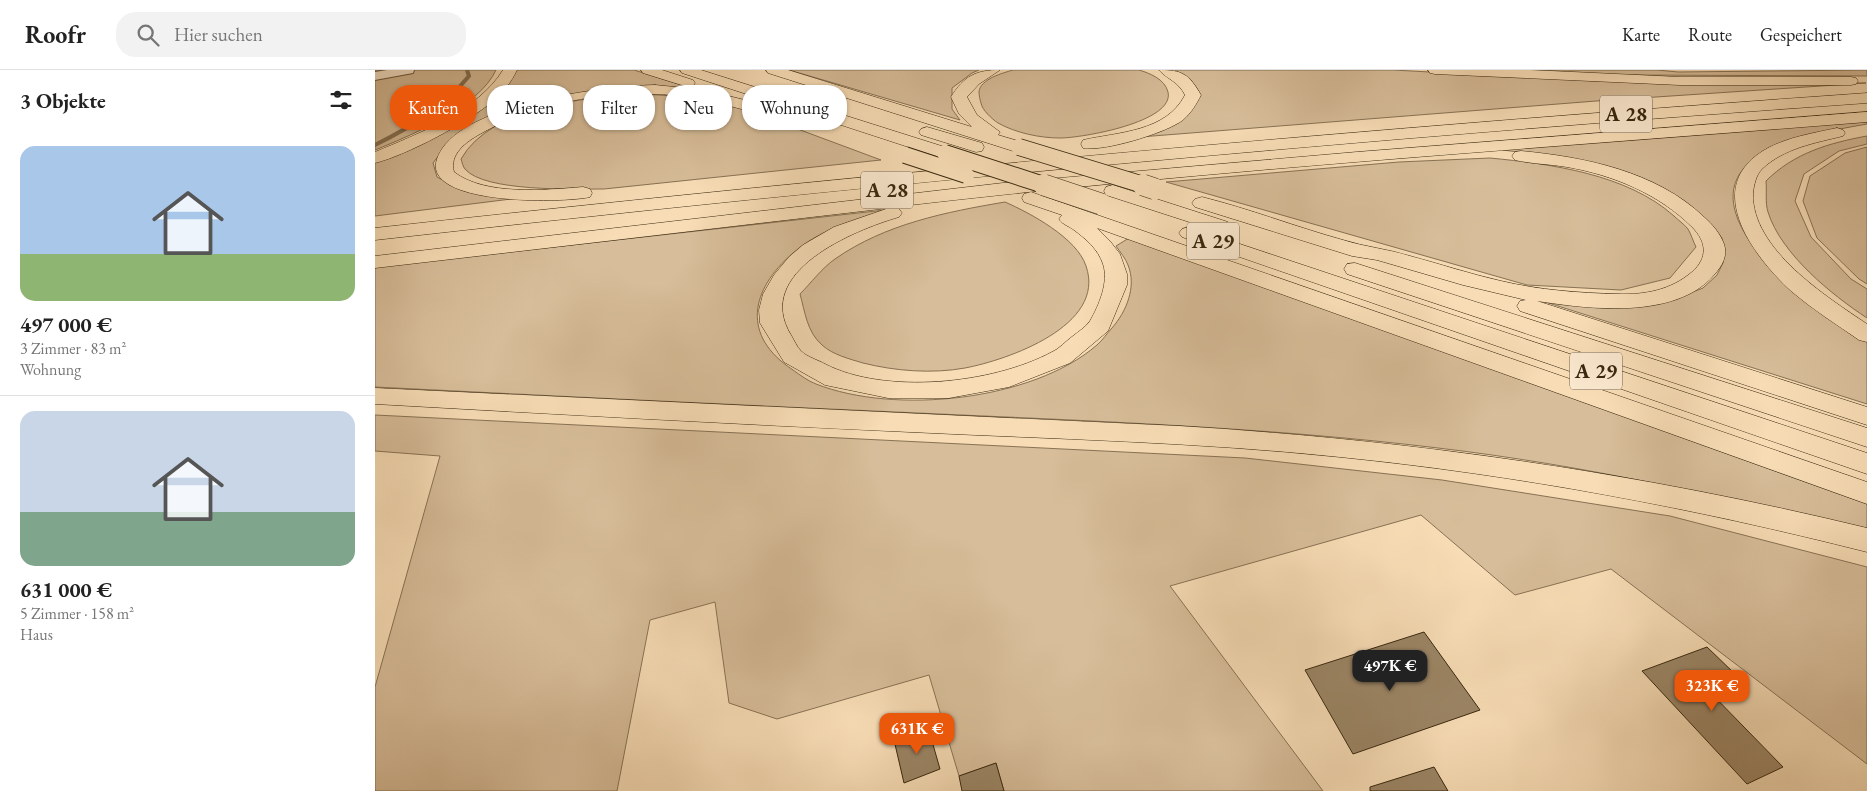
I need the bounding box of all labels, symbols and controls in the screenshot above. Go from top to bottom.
search box [116,12,466,57]
text: Roofr [25,19,86,50]
icon: search [134,21,162,49]
text: Hier suchen [174,22,263,47]
text: Karte [1622,23,1660,46]
text: Route [1688,23,1732,46]
text: Gespeichert [1760,23,1842,46]
chip: Kaufen [390,85,477,130]
chip: Mieten [487,85,573,130]
chip: Filter [583,85,655,130]
chip: Neu [665,85,732,130]
chip: Wohnung [742,85,847,130]
icon: filters [327,86,355,114]
text: 3 Objekte [20,87,106,114]
road number: A 28 [1600,96,1652,132]
road number: A 28 [861,172,913,208]
icon: home [143,178,233,268]
road number: A 29 [1187,223,1239,260]
text: 497 000 € [20,311,112,338]
text: 3 Zimmer · 83 m² [20,338,126,359]
road number: A 29 [1570,352,1622,390]
text: Wohnung [20,359,81,380]
icon: home [143,444,233,534]
text: 631 000 € [20,576,112,603]
text: 5 Zimmer · 158 m² [20,603,134,624]
text: Haus [20,624,53,645]
pin: 497K € [1349,650,1431,692]
text: 497K € [1363,655,1417,676]
pin: 323K € [1671,670,1753,712]
text: 323K € [1685,675,1739,696]
pin: 631K € [876,712,958,755]
text: 631K € [890,718,944,739]

